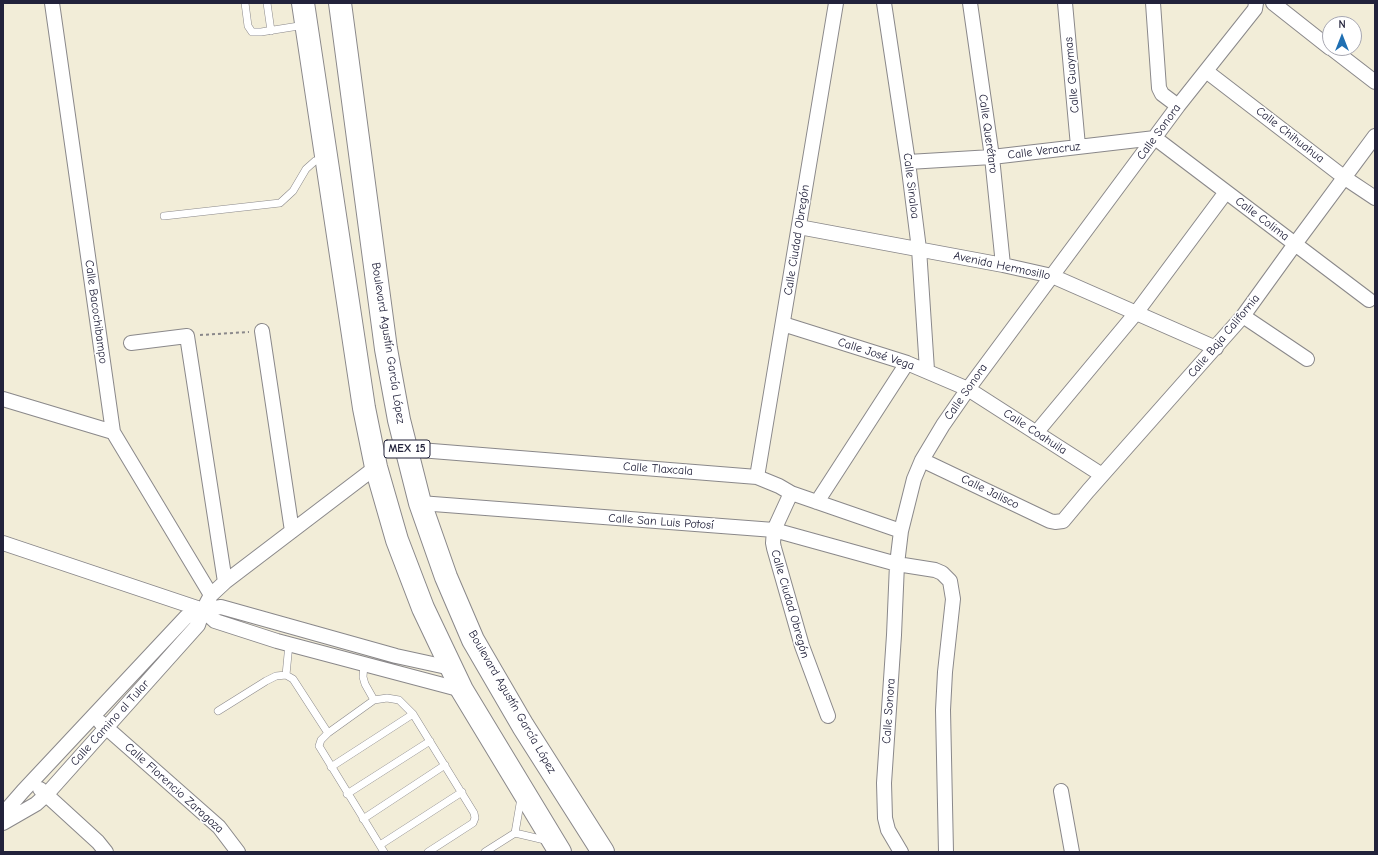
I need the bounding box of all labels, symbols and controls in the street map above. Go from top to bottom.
north arrow [1322,16,1362,56]
text: N [1338,18,1346,31]
street label: Calle Guaymas [1062,36,1082,114]
street label: Calle Querétaro [975,93,1001,175]
street label: Calle Sonora [1134,101,1184,163]
street label: Calle Chihuahua [1253,104,1327,166]
street label: Calle Veracruz [1007,139,1081,163]
street label: Calle Sinaloa [900,152,922,220]
street label: Calle Ciudad Obregón [781,184,813,296]
street label: Calle Colima [1232,194,1292,244]
street label: Avenida Hermosillo [952,249,1052,283]
street label: Calle Bacochibampo [82,259,110,365]
street label: Boulevard Agustín García López [368,261,408,425]
street label: Calle Baja California [1185,291,1263,381]
street label: Calle José Vega [836,335,916,373]
street label: Calle Sonora [941,361,991,423]
street label: Calle Coahuila [1001,406,1069,458]
road number: MEX 15 [384,440,430,458]
street label: Calle Tlaxcala [623,459,693,479]
street label: Calle Jalisco [959,472,1021,512]
street label: Calle San Luis Potosí [608,511,714,533]
street label: Calle Ciudad Obregón [768,548,812,660]
street label: Boulevard Agustín García López [465,628,559,776]
street label: Calle Camino al Tular [68,677,152,769]
street label: Calle Sonora [880,678,898,744]
street label: Calle Florencio Zaragoza [122,740,226,836]

